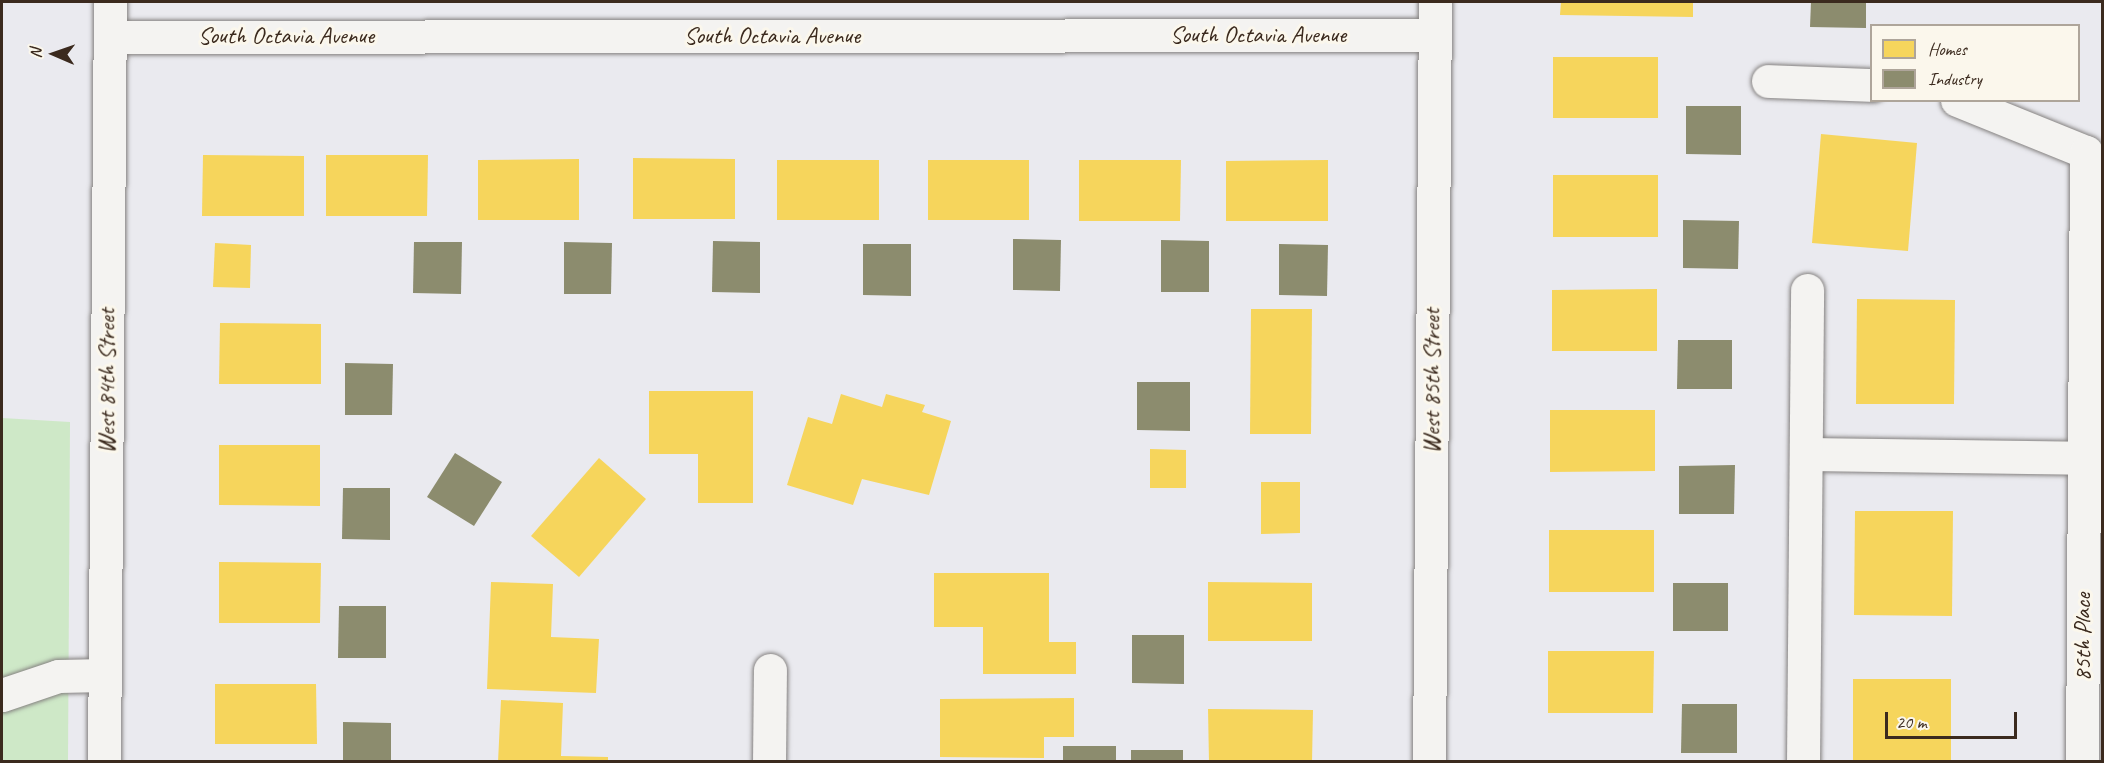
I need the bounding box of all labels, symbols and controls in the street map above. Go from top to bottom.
street label: South Octavia Avenue [1170,21,1346,49]
street label: South Octavia Avenue [198,22,374,50]
street label: South Octavia Avenue [684,22,860,50]
north arrow [24,24,84,84]
legend [1870,24,2080,102]
text: Homes [1928,38,1967,60]
text: N [26,48,46,59]
text: Industry [1928,68,1982,90]
street label: West 84th Street [93,308,121,454]
street label: West 85th Street [1418,308,1446,454]
street label: 85th Place [2069,593,2097,681]
scale bar [1888,700,2020,738]
text: 20 m [1896,711,1927,733]

